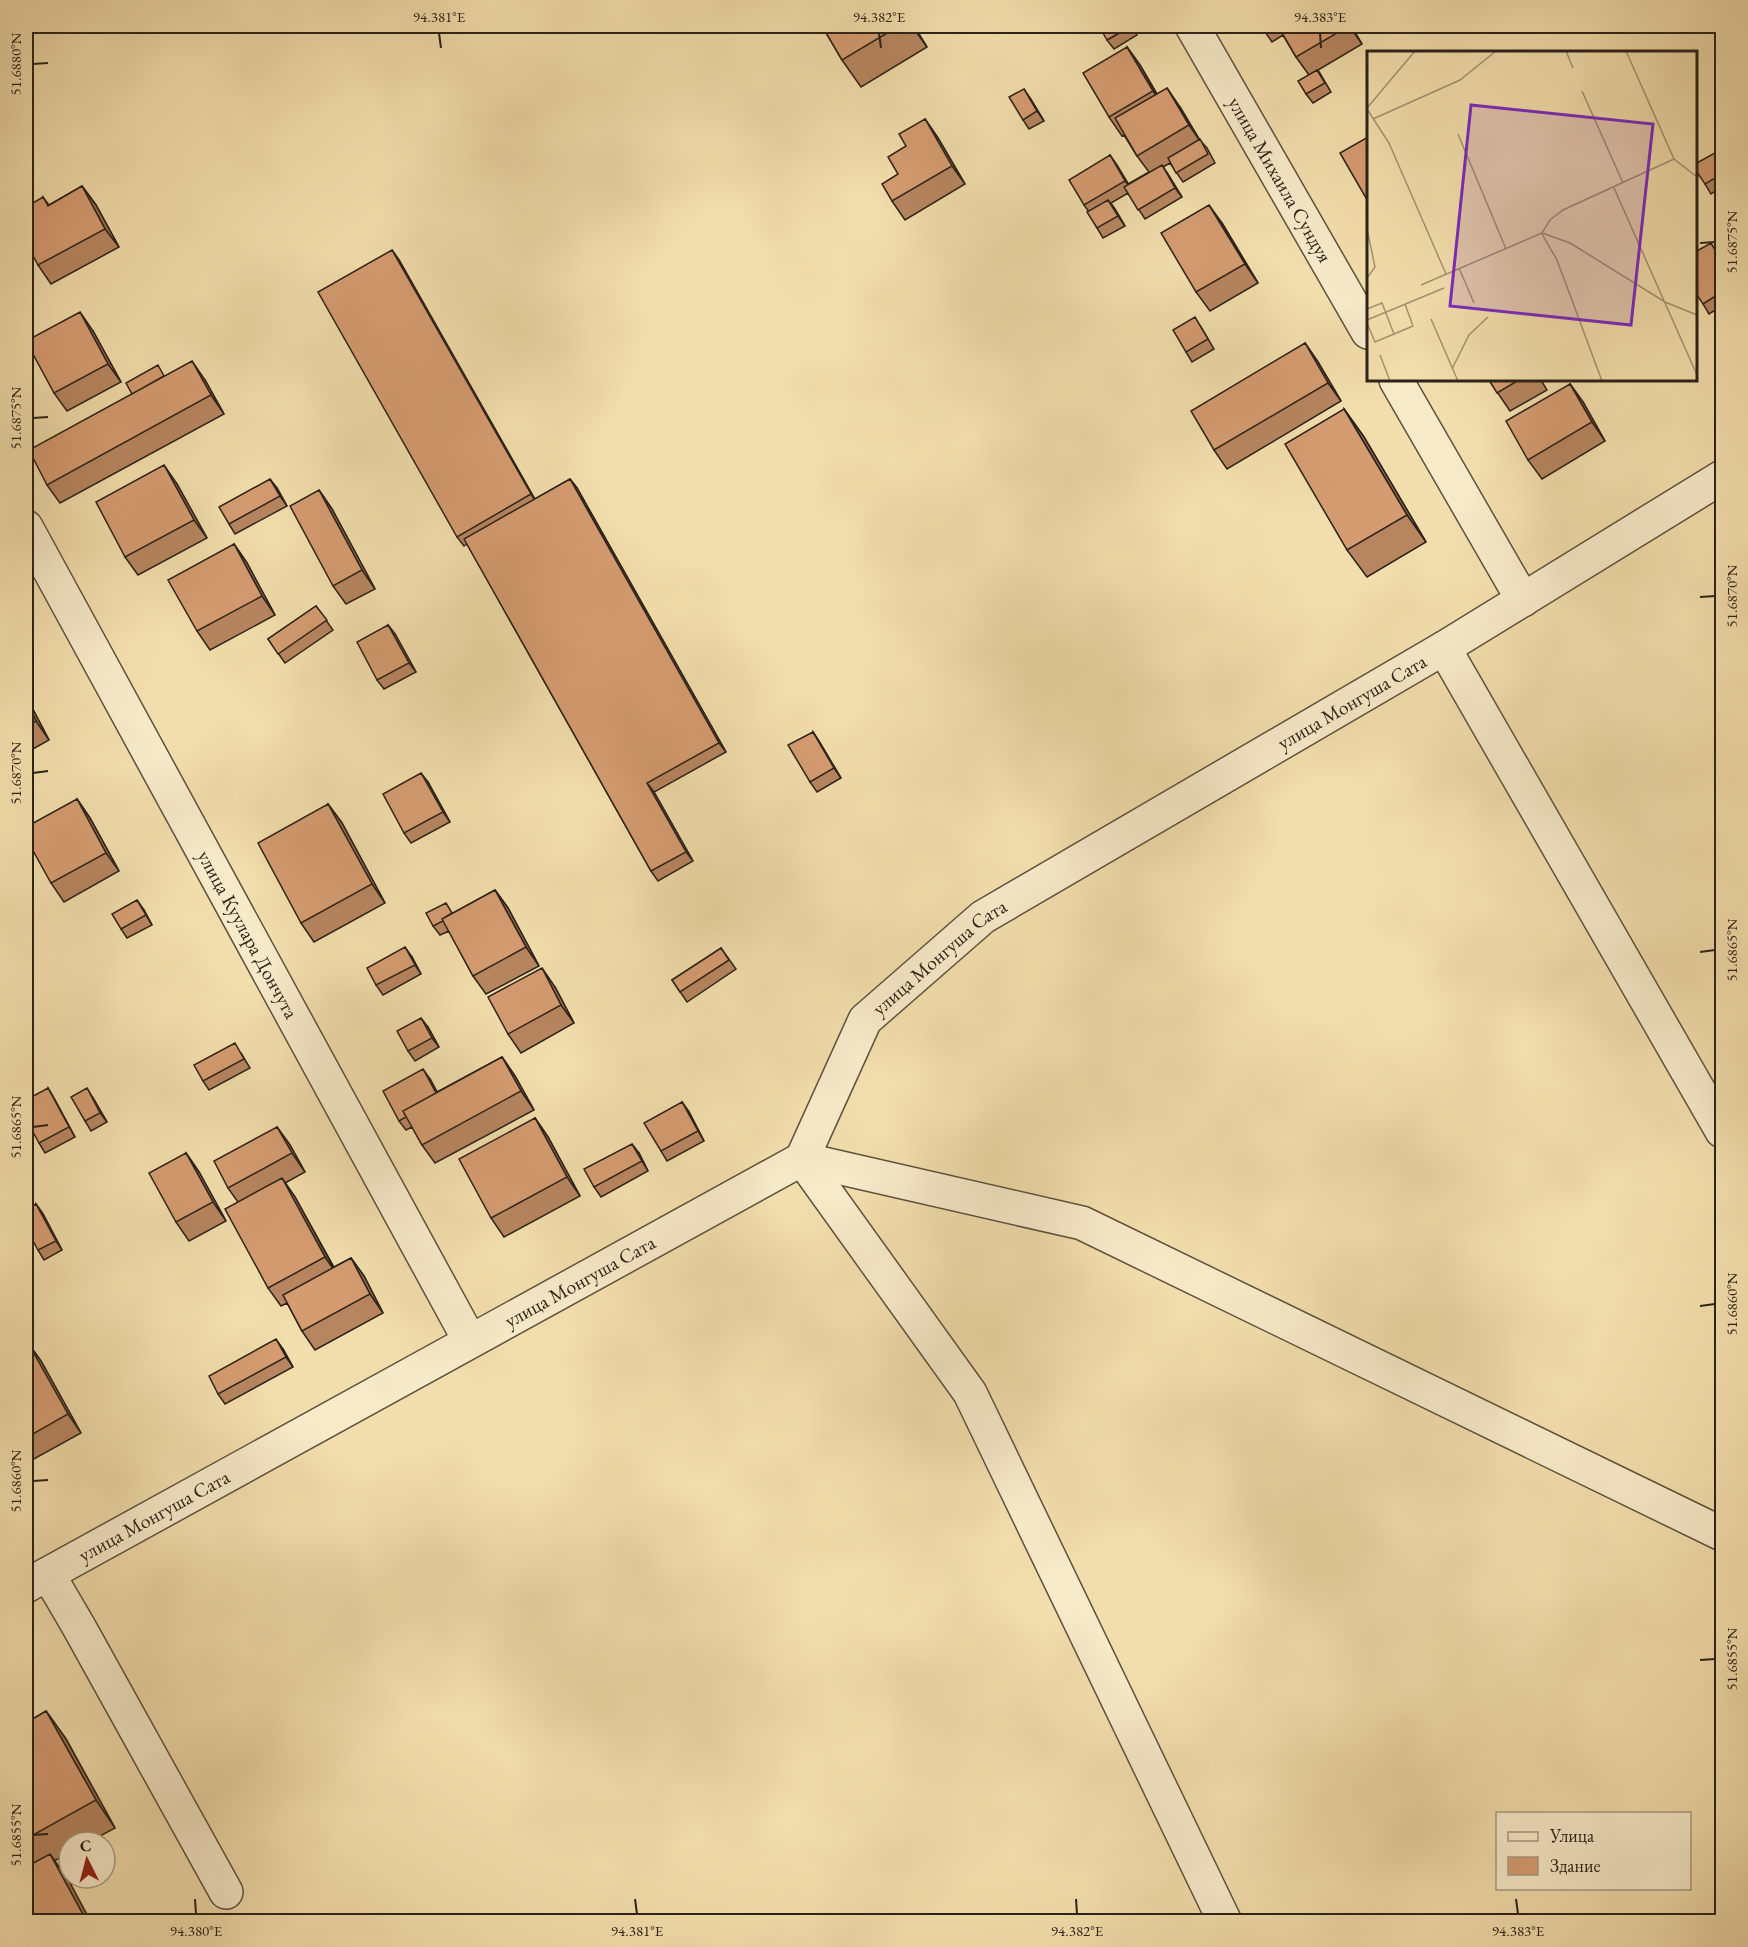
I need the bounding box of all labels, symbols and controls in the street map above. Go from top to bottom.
text: 94.381°E [413,7,466,26]
text: 94.382°E [853,7,906,26]
text: 94.383°E [1294,7,1347,26]
text: 51.6880°N [6,32,25,95]
inset map [1367,51,1697,381]
street label: улица Михаила Сундуя [1222,92,1338,267]
text: 51.6875°N [1722,210,1741,273]
text: 51.6875°N [6,386,25,449]
text: 51.6870°N [1722,564,1741,627]
street label: улица Монгуша Сата [1272,648,1431,756]
text: 51.6870°N [6,741,25,804]
street label: улица Куулара Дончута [192,846,305,1023]
street label: улица Монгуша Сата [866,893,1012,1021]
text: 51.6865°N [1722,918,1741,981]
text: 51.6865°N [6,1095,25,1158]
street label: улица Монгуша Сата [500,1229,660,1333]
text: 51.6860°N [1722,1272,1741,1335]
text: 51.6860°N [6,1449,25,1512]
street label: улица Монгуша Сата [74,1464,234,1568]
text: 51.6855°N [1722,1627,1741,1690]
text: 51.6855°N [6,1803,25,1866]
legend [1496,1812,1691,1890]
text: Улица [1549,1824,1595,1847]
north arrow [57,1830,117,1890]
text: С [79,1835,92,1857]
text: Здание [1550,1854,1600,1877]
text: 94.380°E [170,1921,223,1940]
text: 94.381°E [611,1921,664,1940]
text: 94.382°E [1051,1921,1104,1940]
text: 94.383°E [1492,1921,1545,1940]

